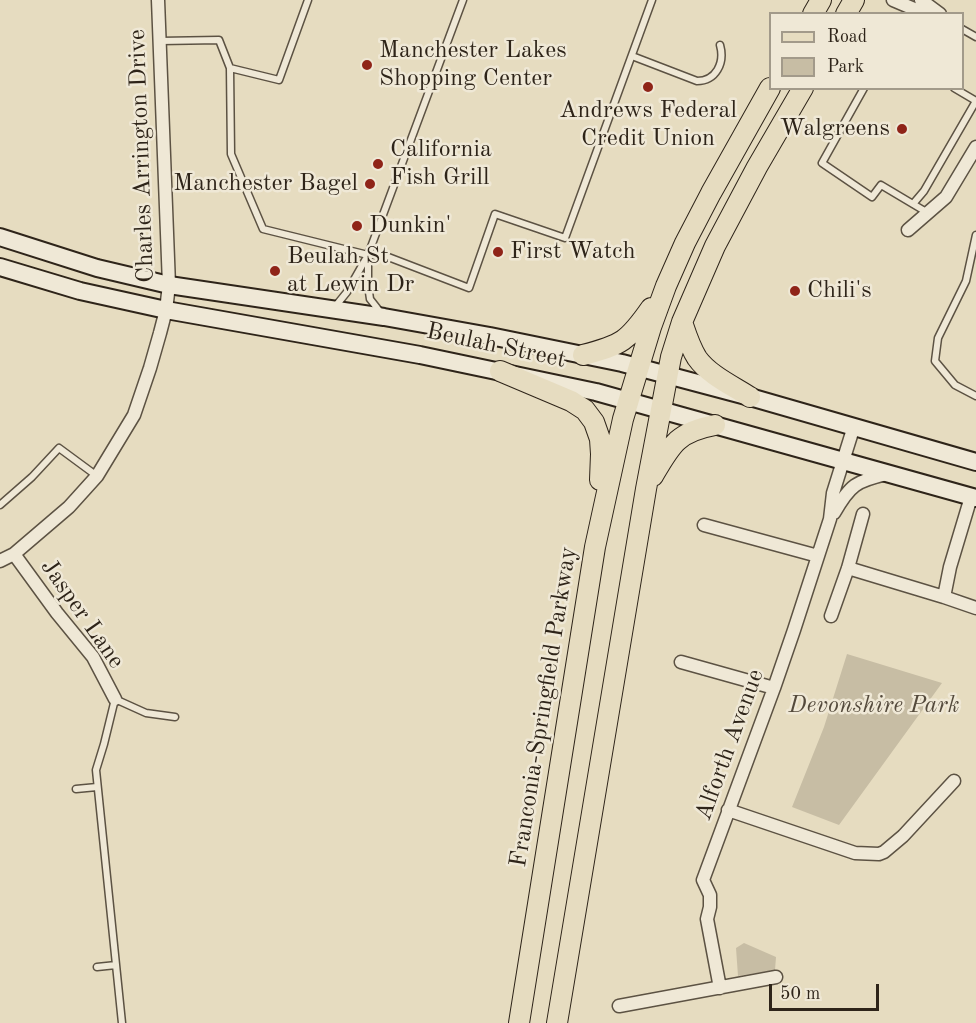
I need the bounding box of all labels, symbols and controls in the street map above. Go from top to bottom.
legend [769,12,964,90]
text: Road [827,28,867,46]
street label: Charles Arrington Drive [123,29,161,283]
place label: Manchester Lakes Shopping Center [379,37,567,93]
marker: Manchester Lakes Shopping Center [360,58,374,72]
text: Park [827,58,864,76]
marker: Andrews Federal Credit Union [641,80,655,94]
place label: Andrews Federal Credit Union [559,97,737,153]
place label: Walgreens [780,115,890,143]
marker: Walgreens [895,122,909,136]
place label: California Fish Grill [390,136,492,192]
marker: California Fish Grill [371,157,385,171]
place label: Manchester Bagel [173,170,358,198]
marker: Manchester Bagel [363,177,377,191]
place label: Dunkin' [369,212,451,240]
marker: Dunkin' [350,219,364,233]
place label: First Watch [510,238,636,266]
place label: Beulah St at Lewin Dr [287,243,414,299]
marker: First Watch [491,245,505,259]
marker: Beulah St at Lewin Dr [268,264,282,278]
place label: Chili's [807,277,872,305]
marker: Chili's [788,284,802,298]
street label: Beulah Street [423,317,569,375]
street label: Franconia-Springfield Parkway [504,545,584,869]
street label: Jasper Lane [34,554,130,674]
street label: Alforth Avenue [689,665,771,825]
park label: Devonshire Park [789,692,959,720]
scale bar [772,972,882,1010]
text: 50 m [780,985,820,1003]

